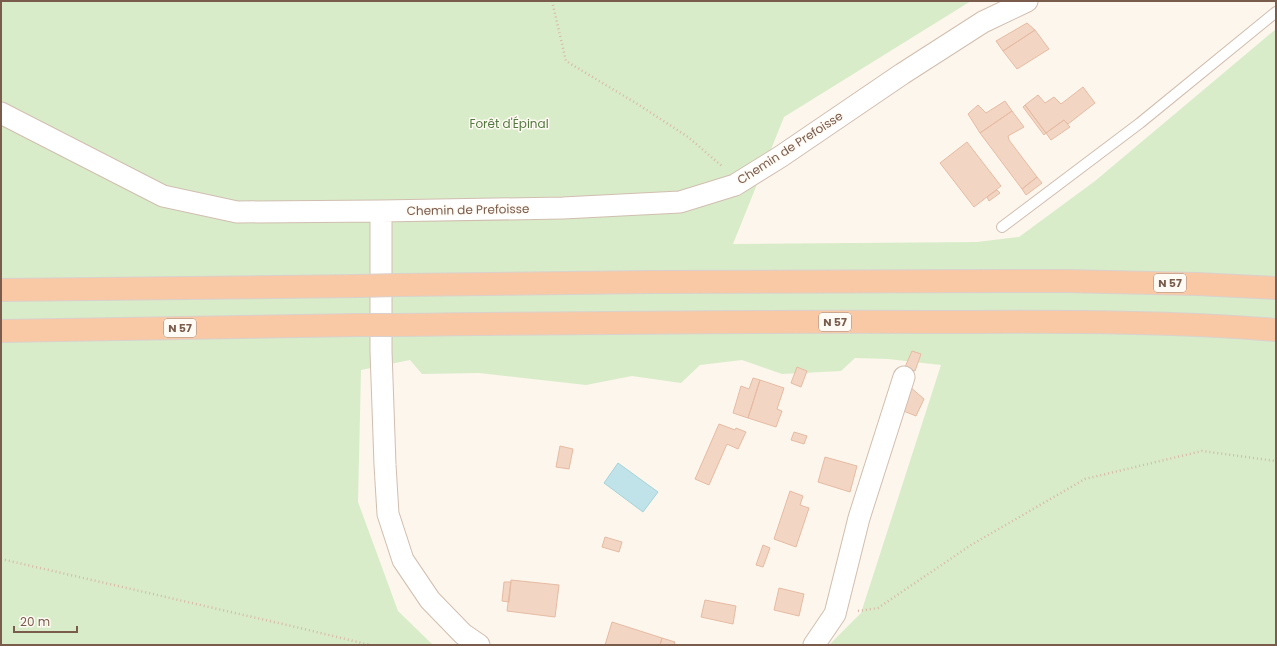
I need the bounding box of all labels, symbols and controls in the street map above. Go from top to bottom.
street label: Chemin de Prefoisse [734,107,846,188]
park label: Forêt d'Épinal [469,115,549,132]
street label: Chemin de Prefoisse [406,200,530,219]
road number: N 57 [1154,274,1186,292]
road number: N 57 [819,313,851,331]
road number: N 57 [164,319,196,337]
scale bar [14,608,77,634]
text: 20 m [20,613,50,630]

